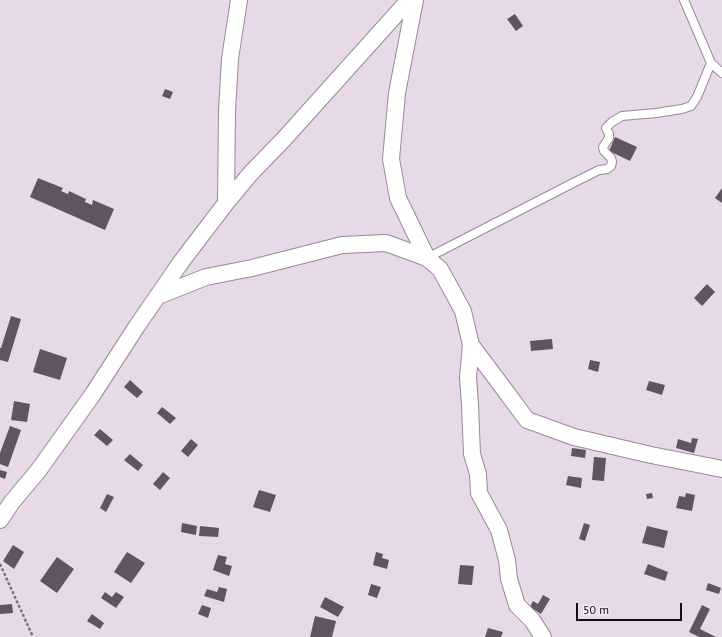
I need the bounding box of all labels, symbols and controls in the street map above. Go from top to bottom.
scale bar [578,595,684,621]
text: 50 m [583,602,609,617]

